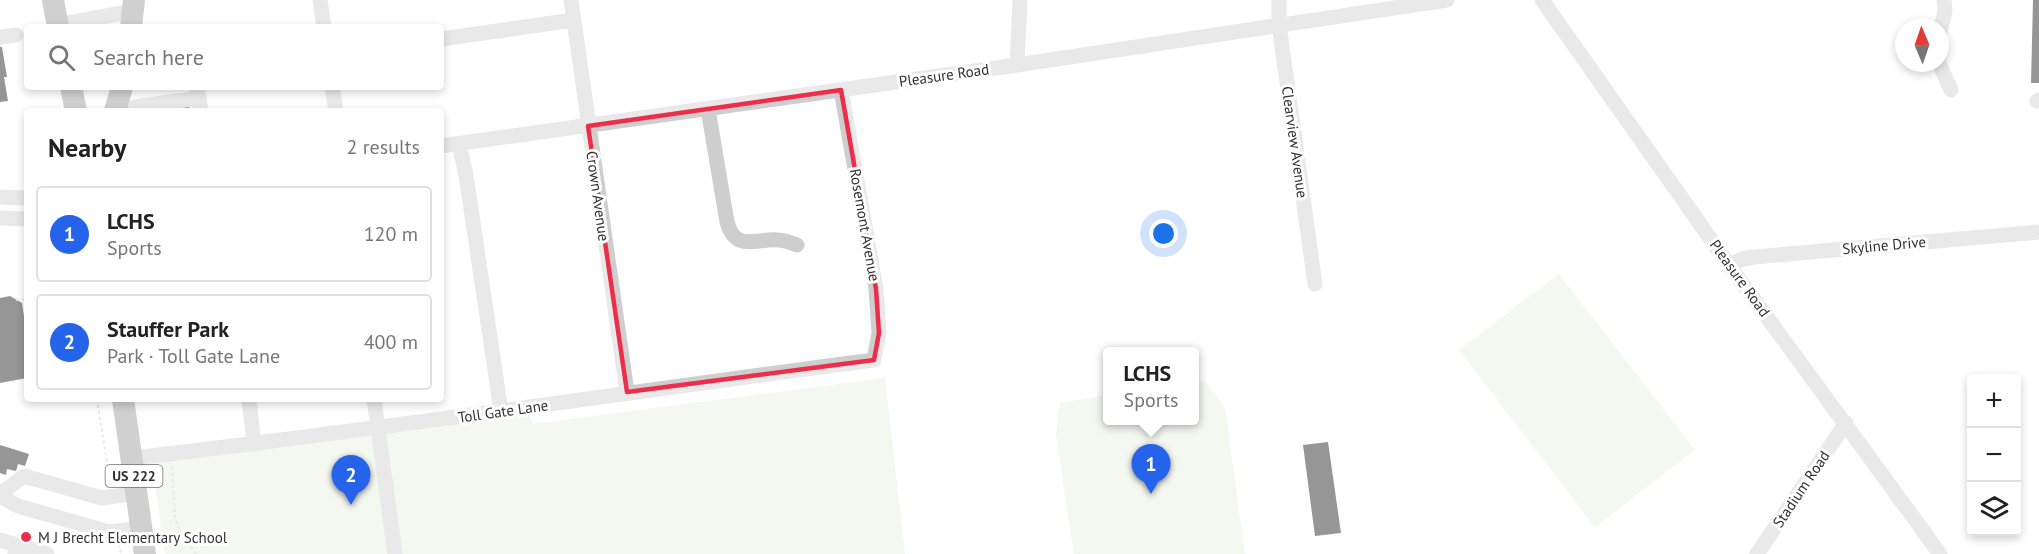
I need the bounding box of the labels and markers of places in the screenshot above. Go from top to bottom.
pin: 1 [1132,444,1170,494]
pin: 2 [332,456,370,505]
place label: M J Brecht Elementary School [38,528,228,547]
marker: M J Brecht Elementary School [19,530,33,544]

